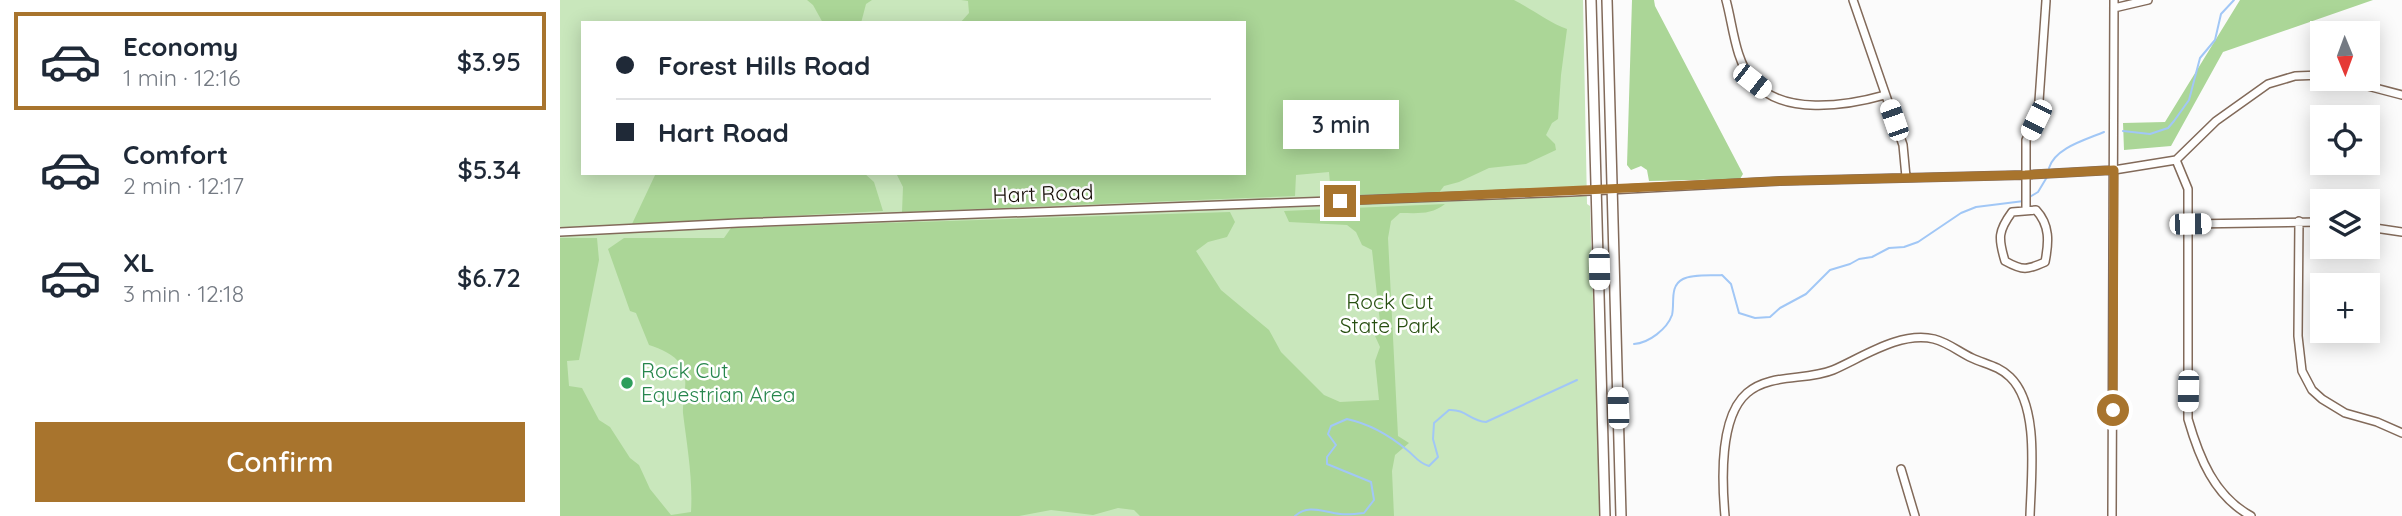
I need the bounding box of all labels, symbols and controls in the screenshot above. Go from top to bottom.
north arrow [2310,21,2380,91]
map controls [2310,21,2380,343]
icon: car [39,30,102,93]
text: Economy [123,30,238,63]
text: $3.95 [457,45,521,78]
text: Forest Hills Road [658,49,870,82]
car [1729,60,1776,102]
text: 1 min · 12:16 [123,63,240,92]
car [1878,97,1911,143]
car [2018,97,2055,143]
callout: 3 min [1282,100,1398,148]
button: locate [2310,105,2380,175]
text: 3 min [1312,110,1370,139]
text: Hart Road [658,116,789,149]
icon: car [39,138,102,201]
text: Comfort [123,138,228,171]
text: $5.34 [457,153,521,186]
text: 2 min · 12:17 [123,171,244,200]
street label: Hart Road [992,178,1094,208]
route end [1324,185,1356,217]
button: layers [2310,189,2380,259]
car [2169,213,2212,235]
icon: car [39,246,102,309]
text: XL [123,246,155,279]
car [1589,248,1610,290]
text: $6.72 [457,261,521,294]
button: + [2310,273,2380,343]
text: 3 min · 12:18 [123,279,244,308]
park label: Rock Cut State Park [1340,288,1440,338]
place label: Rock Cut Equestrian Area [641,357,795,407]
car [2178,370,2199,412]
marker: Rock Cut Equestrian Area [619,375,635,391]
car [1607,387,1630,429]
route start [2097,394,2129,426]
button: Confirm [35,422,525,502]

